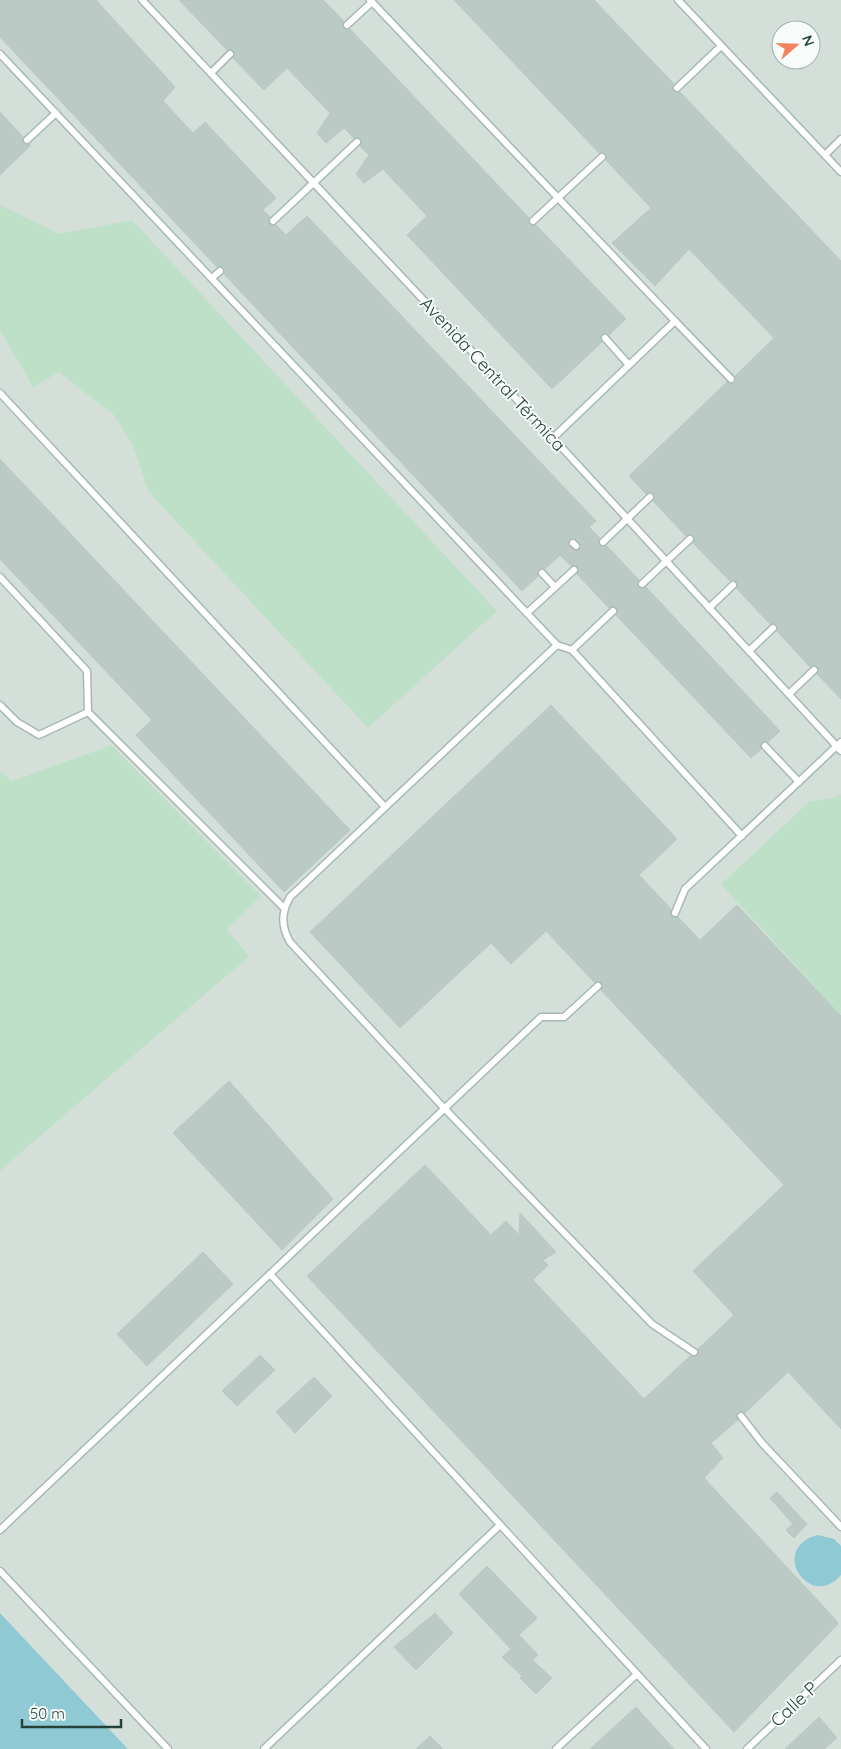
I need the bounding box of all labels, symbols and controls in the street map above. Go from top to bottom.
north arrow [771,20,821,70]
text: N [798,33,818,48]
street label: Avenida Central Térmica [415,292,571,456]
street label: Calle P [765,1676,823,1732]
scale bar [22,1696,121,1728]
text: 50 m [30,1704,65,1723]

